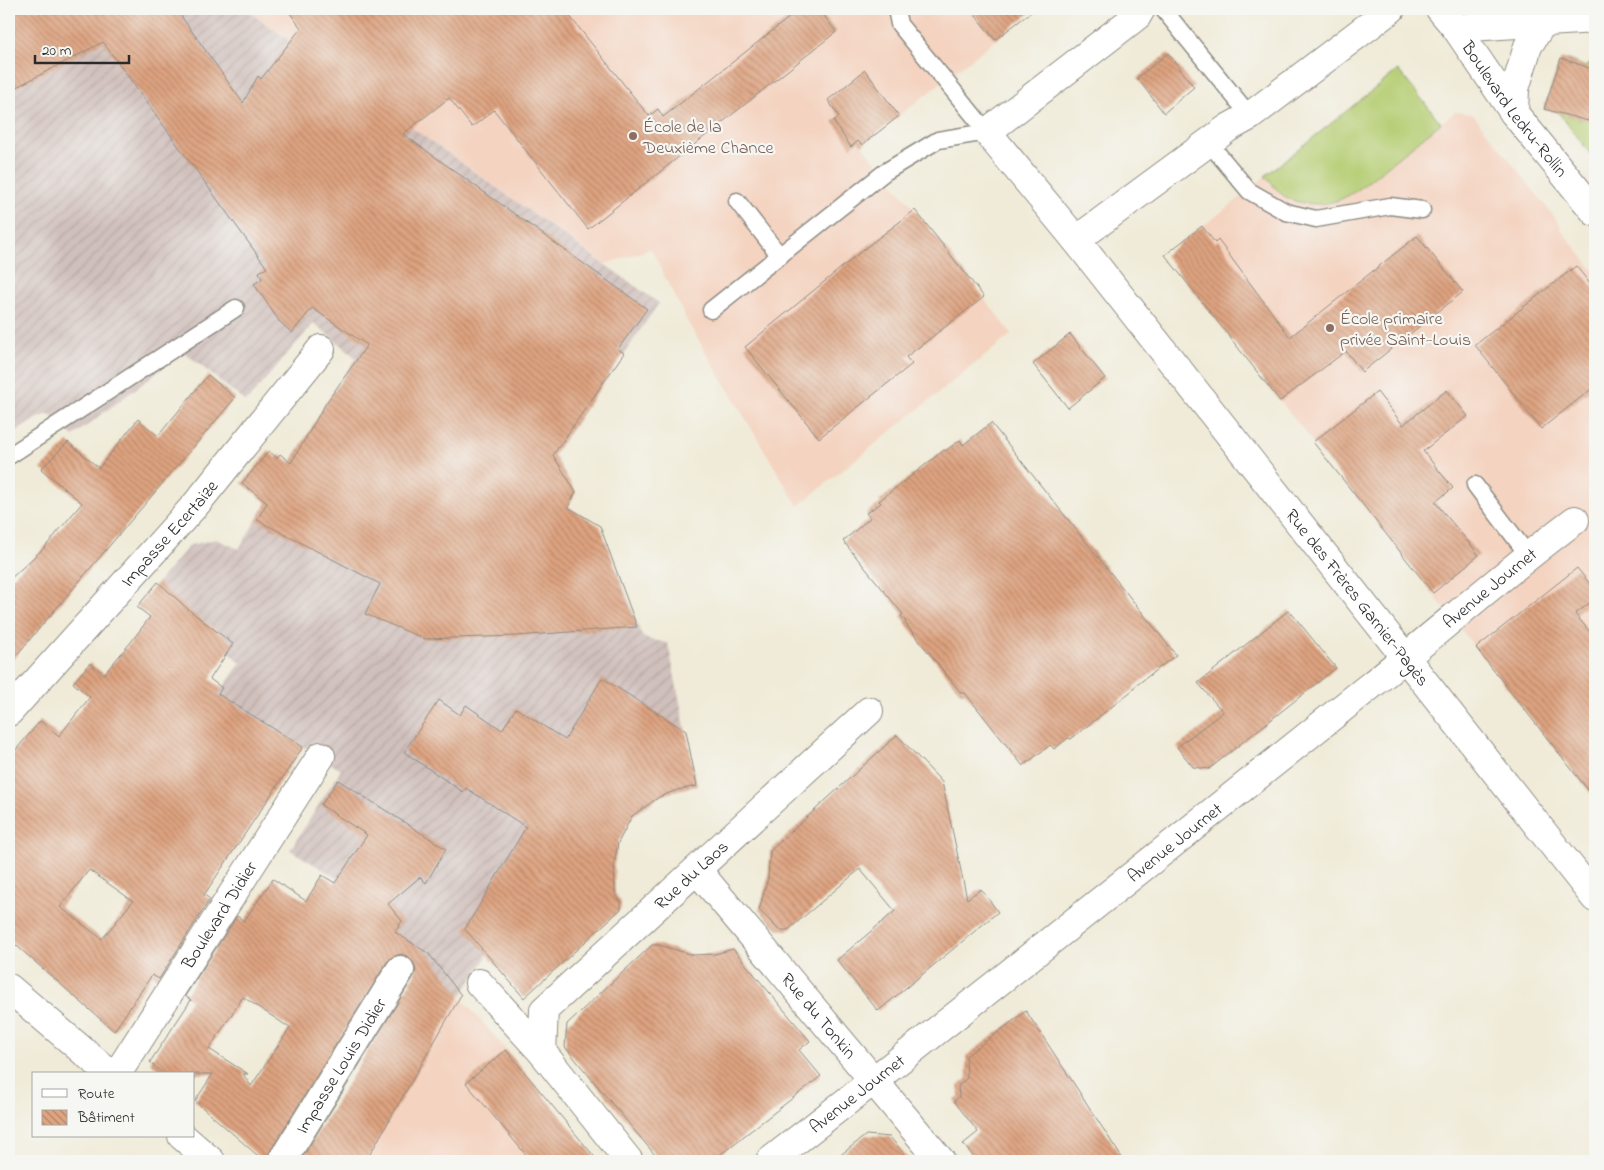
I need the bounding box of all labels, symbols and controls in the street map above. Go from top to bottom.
scale bar [35,32,129,64]
street label: Boulevard Ledru-Rollin [1453,36,1573,184]
text: 20 m [42,40,72,62]
place label: École de la Deuxième Chance [642,115,774,162]
marker: École de la Deuxième Chance [627,130,639,142]
place label: École primaire privée Saint-Louis [1340,307,1471,354]
marker: École primaire privée Saint-Louis [1324,322,1336,334]
street label: Impasse Ecertaize [116,474,226,594]
street label: Rue des Frères Garnier-Pagès [1278,504,1434,693]
street label: Avenue Journet [1438,543,1544,636]
street label: Avenue Journet [1123,798,1229,890]
street label: Rue du Laos [650,835,735,917]
street label: Boulevard Didier [176,857,265,976]
street label: Rue du Tonkin [774,968,861,1066]
street label: Impasse Louis Didier [291,993,395,1140]
street label: Avenue Journet [805,1049,912,1141]
legend [32,1072,195,1138]
text: Route [78,1083,115,1105]
text: Bâtiment [77,1107,135,1129]

